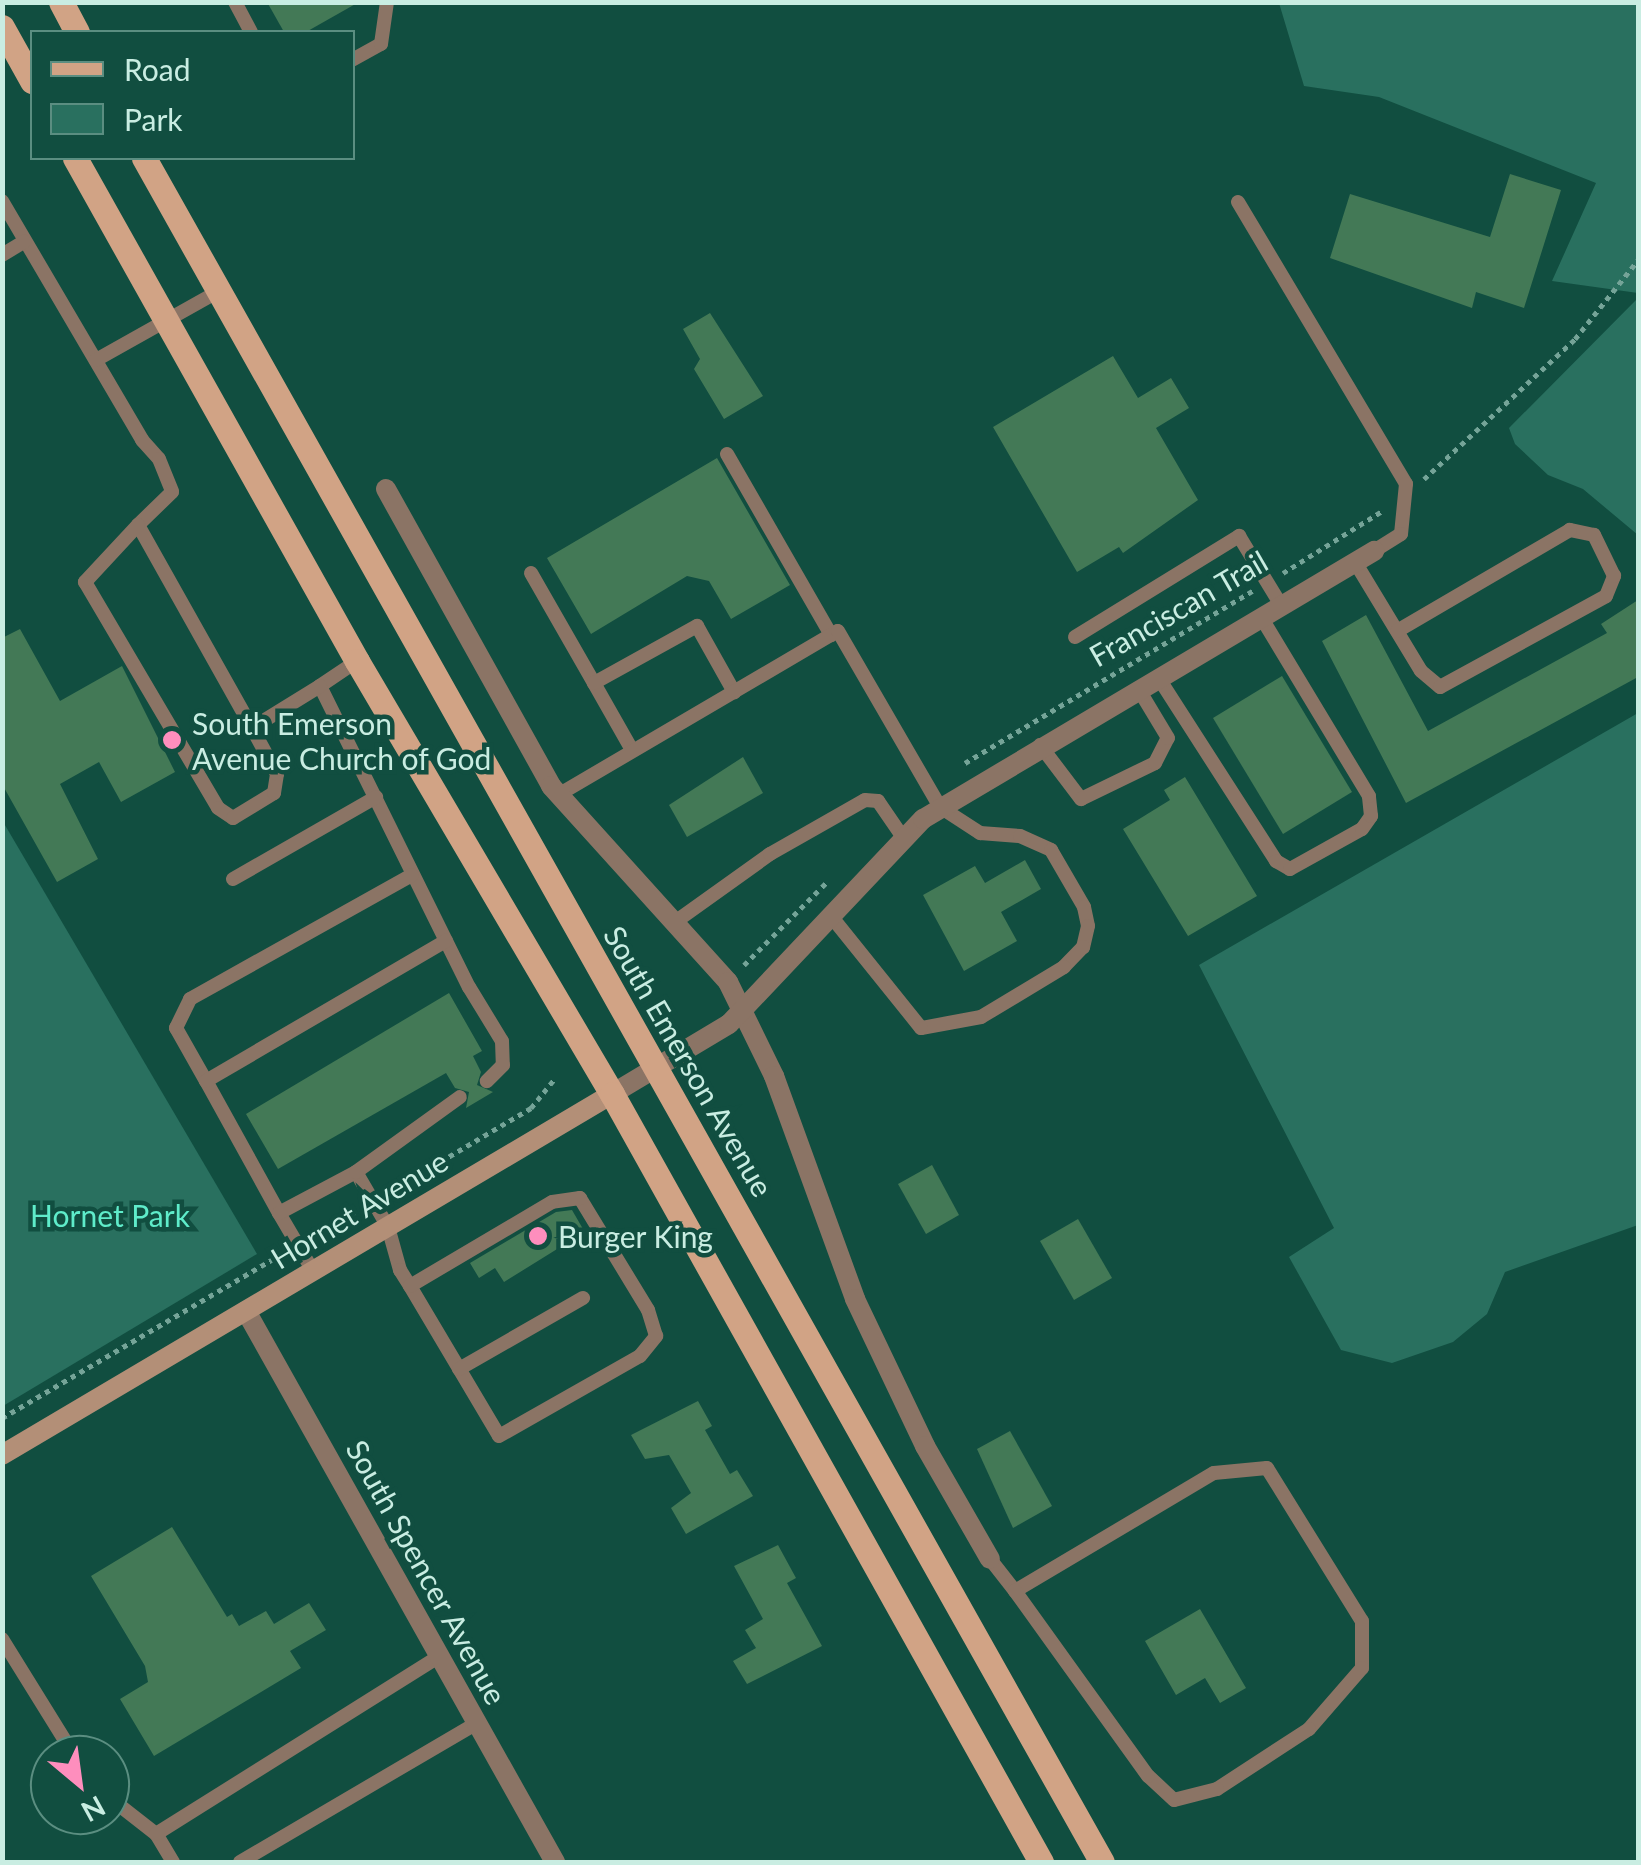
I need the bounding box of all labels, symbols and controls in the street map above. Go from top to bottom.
legend [30,30,355,160]
text: Road [124,51,191,87]
text: Park [124,101,183,137]
street label: Franciscan Trail [1082,542,1274,674]
place label: South Emerson Avenue Church of God [192,705,492,776]
marker: South Emerson Avenue Church of God [161,729,183,751]
street label: South Emerson Avenue [597,919,781,1203]
street label: Hornet Avenue [264,1142,454,1276]
park label: Hornet Park [30,1197,190,1233]
place label: Burger King [558,1218,714,1254]
marker: Burger King [527,1225,549,1247]
street label: South Spencer Avenue [339,1433,515,1711]
north arrow [30,1735,130,1835]
text: N [76,1789,111,1830]

